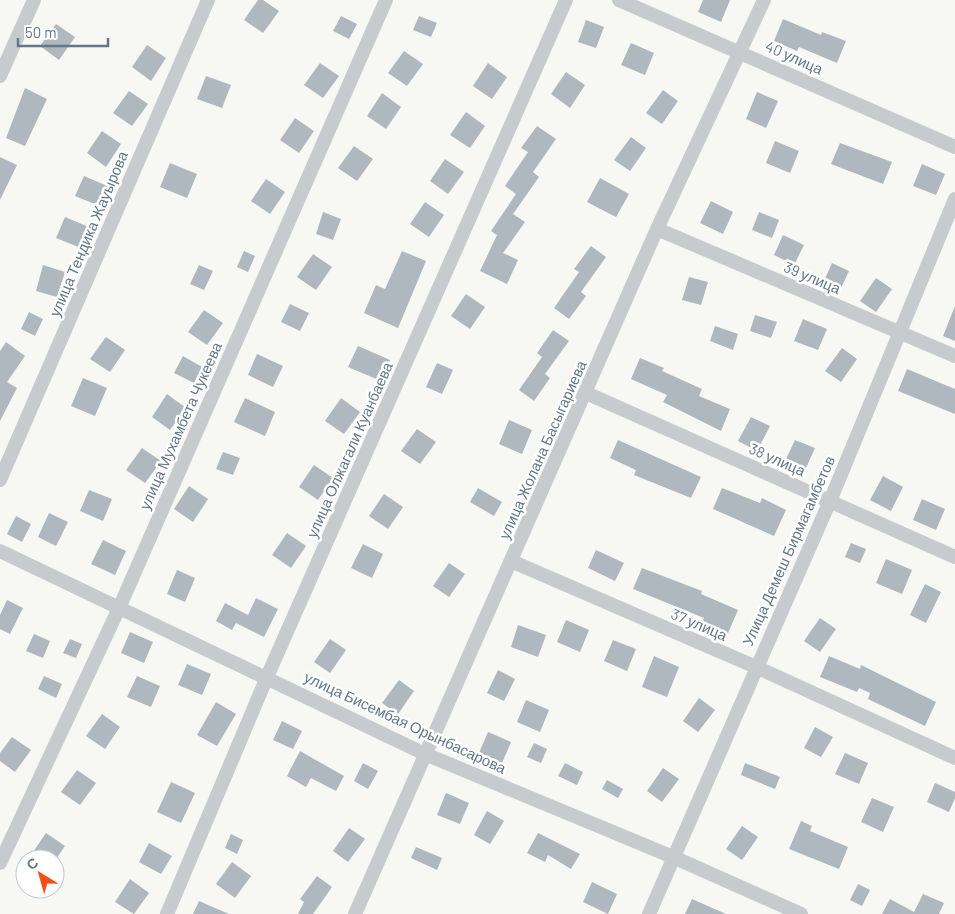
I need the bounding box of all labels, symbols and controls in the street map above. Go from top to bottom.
scale bar [18,15,108,47]
text: 50 m [25,23,57,41]
street label: 40 улица [763,36,827,78]
street label: улица Тендика Жауырова [45,148,131,319]
street label: 39 улица [781,257,844,297]
street label: улица Мухамбета Чукеева [135,338,226,512]
street label: улица Жолана Басыгариева [494,357,590,542]
street label: улица Олжагали Куанбаева [302,358,396,540]
street label: 38 улица [746,439,809,480]
street label: Улица Демеш Бирмагамбетов [738,453,838,648]
street label: 37 улица [669,604,731,644]
street label: улица Бисембая Орынбасарова [302,667,510,777]
north arrow [15,849,65,899]
text: С [23,853,41,873]

